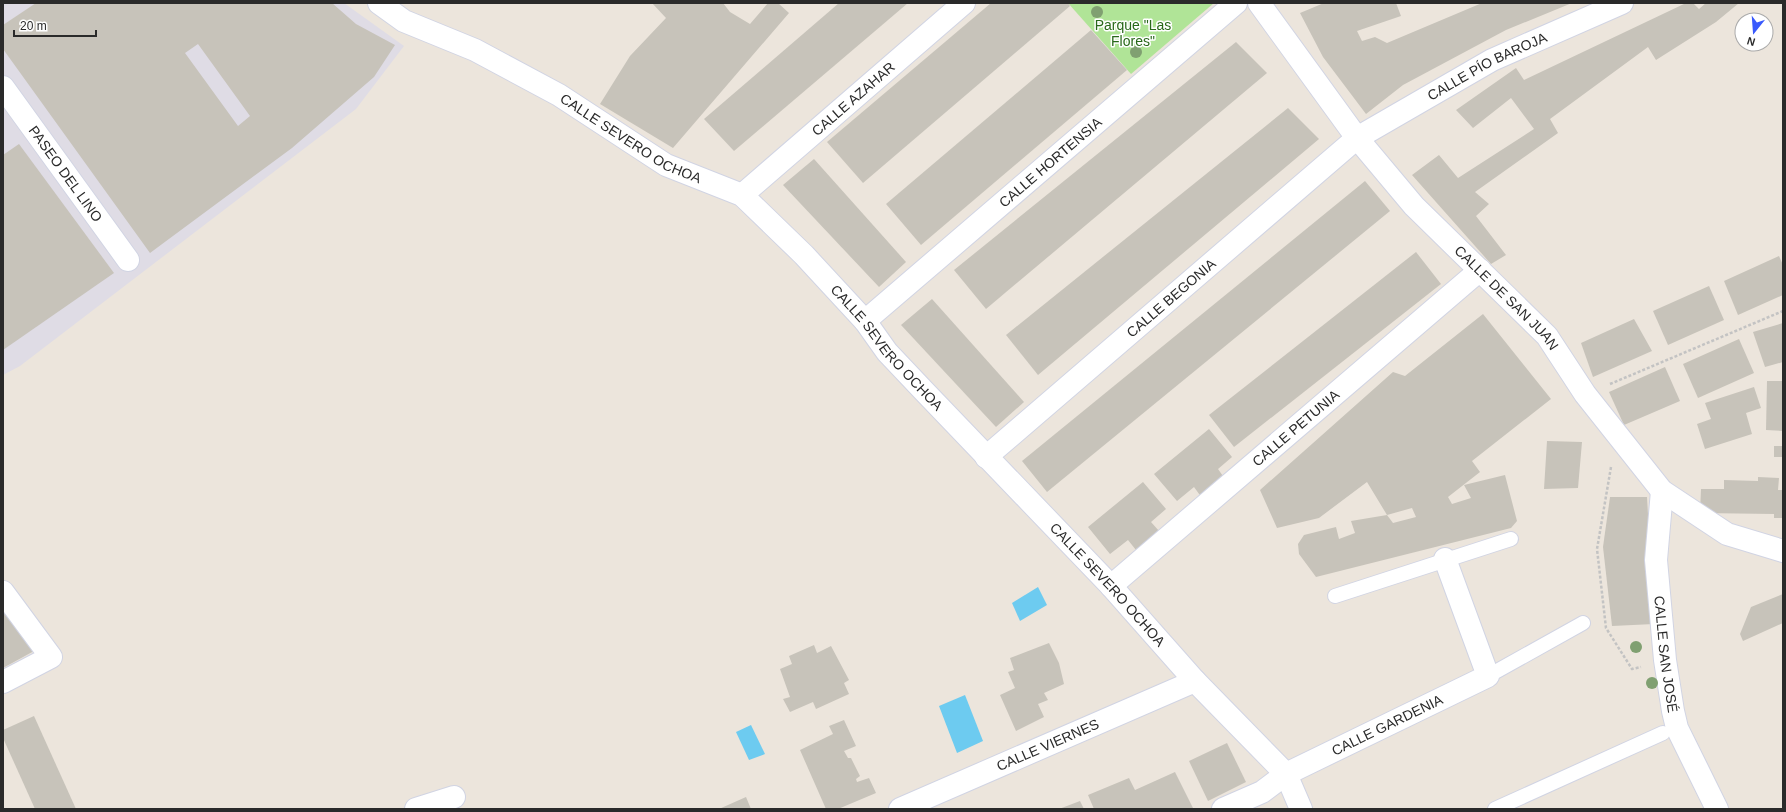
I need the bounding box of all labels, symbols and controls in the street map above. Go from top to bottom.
scale bar [14,12,96,38]
north arrow [1734,12,1774,52]
park label: Parque "Las Flores" [1095,17,1171,49]
text: 20 m [20,19,47,33]
street label: CALLE PÍO BAROJA [1424,29,1550,104]
text: N [1745,35,1757,48]
street label: CALLE AZAHAR [808,59,898,139]
street label: CALLE SEVERO OCHOA [557,90,704,186]
street label: CALLE HORTENSIA [996,113,1105,211]
street label: PASEO DEL LINO [26,123,106,225]
street label: CALLE DE SAN JUAN [1451,242,1562,353]
street label: CALLE BEGONIA [1123,255,1219,341]
street label: CALLE SEVERO OCHOA [828,281,947,414]
street label: CALLE PETUNIA [1249,386,1343,469]
street label: CALLE SEVERO OCHOA [1047,520,1169,650]
street label: CALLE SAN JOSÉ [1651,595,1681,714]
street label: CALLE GARDENIA [1329,691,1446,759]
street label: CALLE VIERNES [994,716,1101,774]

